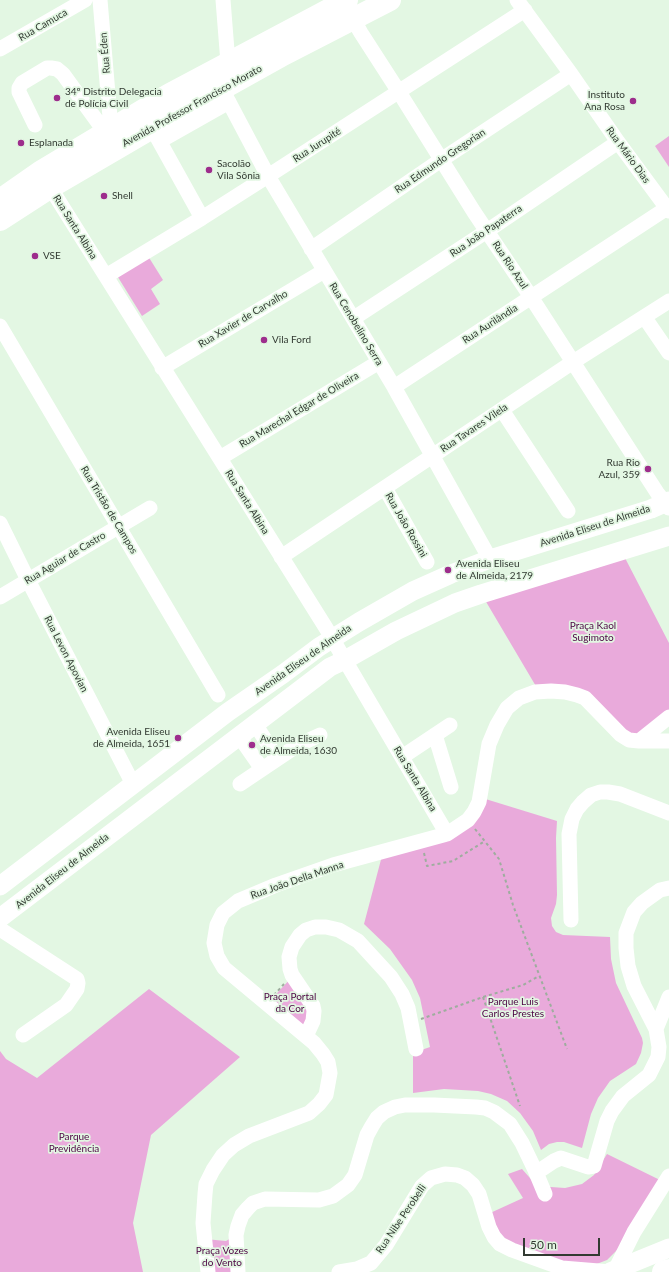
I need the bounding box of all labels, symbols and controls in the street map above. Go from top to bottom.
street label: Rua Camuca [16,6,70,44]
street label: Rua Éden [97,32,113,74]
street label: Avenida Professor Francisco Morato [120,62,264,150]
place label: 34º Distrito Delegacia de Polícia Civil [65,86,162,110]
place label: Instituto Ana Rosa [584,89,625,112]
marker: 34º Distrito Delegacia de Polícia Civil [52,93,62,103]
marker: Instituto Ana Rosa [628,96,638,106]
street label: Rua Mário Dias [604,124,652,186]
street label: Rua Jurupité [291,125,343,165]
street label: Rua Edmundo Gregorian [392,126,488,196]
place label: Esplanada [29,137,73,149]
marker: Esplanada [16,138,26,148]
place label: Sacolão Vila Sônia [217,158,260,182]
marker: Sacolão Vila Sônia [204,165,214,175]
place label: Shell [112,190,133,202]
marker: Shell [99,191,109,201]
street label: Rua Santa Albina [50,193,100,261]
street label: Rua João Papaterra [448,202,524,260]
street label: Rua Rio Azul [490,239,530,291]
place label: VSE [43,250,61,262]
marker: VSE [30,251,40,261]
street label: Rua Cenobelino Serra [327,280,385,368]
street label: Rua Xavier de Carvalho [196,288,290,350]
street label: Rua Aurilândia [460,302,520,346]
place label: Vila Ford [272,334,311,346]
marker: Vila Ford [259,335,269,345]
street label: Rua Marechal Edgar de Oliveira [237,370,361,450]
street label: Rua Tavares Vilela [438,401,510,455]
place label: Rua Rio Azul, 359 [599,457,640,480]
street label: Rua Tristão de Campos [78,464,140,556]
marker: Rua Rio Azul, 359 [643,464,653,474]
street label: Rua Santa Albina [222,468,272,536]
street label: Rua João Rossini [383,491,429,559]
street label: Avenida Eliseu de Almeida [538,503,652,549]
street label: Rua Aguiar de Castro [22,529,108,587]
place label: Avenida Eliseu de Almeida, 2179 [456,558,533,582]
marker: Avenida Eliseu de Almeida, 2179 [443,565,453,575]
street label: Rua Levon Apovian [42,614,90,694]
park label: Praça Kaol Sugimoto [570,620,616,644]
street label: Avenida Eliseu de Almeida [252,622,354,698]
place label: Avenida Eliseu de Almeida, 1651 [93,726,170,750]
marker: Avenida Eliseu de Almeida, 1651 [173,733,183,743]
place label: Avenida Eliseu de Almeida, 1630 [260,733,337,756]
marker: Avenida Eliseu de Almeida, 1630 [247,740,257,750]
street label: Rua Santa Albina [391,744,439,814]
street label: Avenida Eliseu de Almeida [13,831,111,911]
street label: Rua João Della Manna [249,858,345,902]
park label: Praça Portal da Cor [264,991,316,1014]
park label: Parque Luis Carlos Prestes [482,996,544,1020]
park label: Parque Previdência [49,1131,99,1154]
street label: Rua Nibe Perobelli [373,1182,429,1256]
scale bar [525,1230,602,1256]
text: 50 m [530,1237,557,1252]
park label: Praça Vozes do Vento [196,1245,248,1268]

